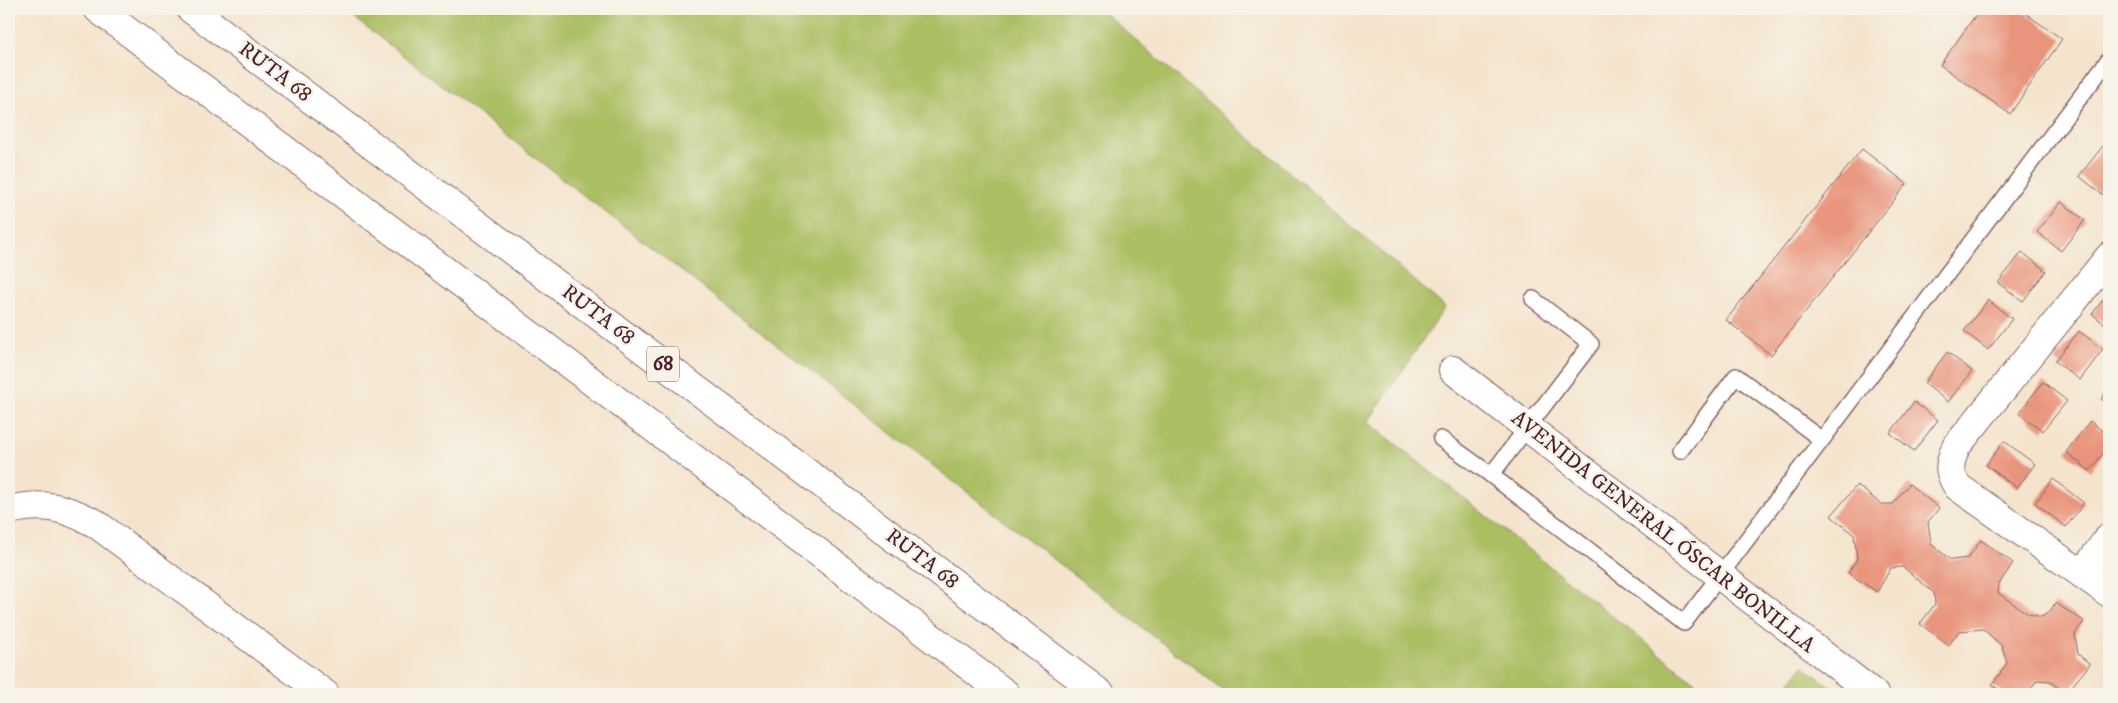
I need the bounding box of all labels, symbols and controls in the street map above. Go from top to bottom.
street label: RUTA 68 [233,36,317,108]
street label: RUTA 68 [556,279,640,351]
road number: 68 [647,346,679,382]
street label: AVENIDA GENERAL ÓSCAR BONILLA [1506,404,1822,659]
street label: RUTA 68 [880,523,964,595]

